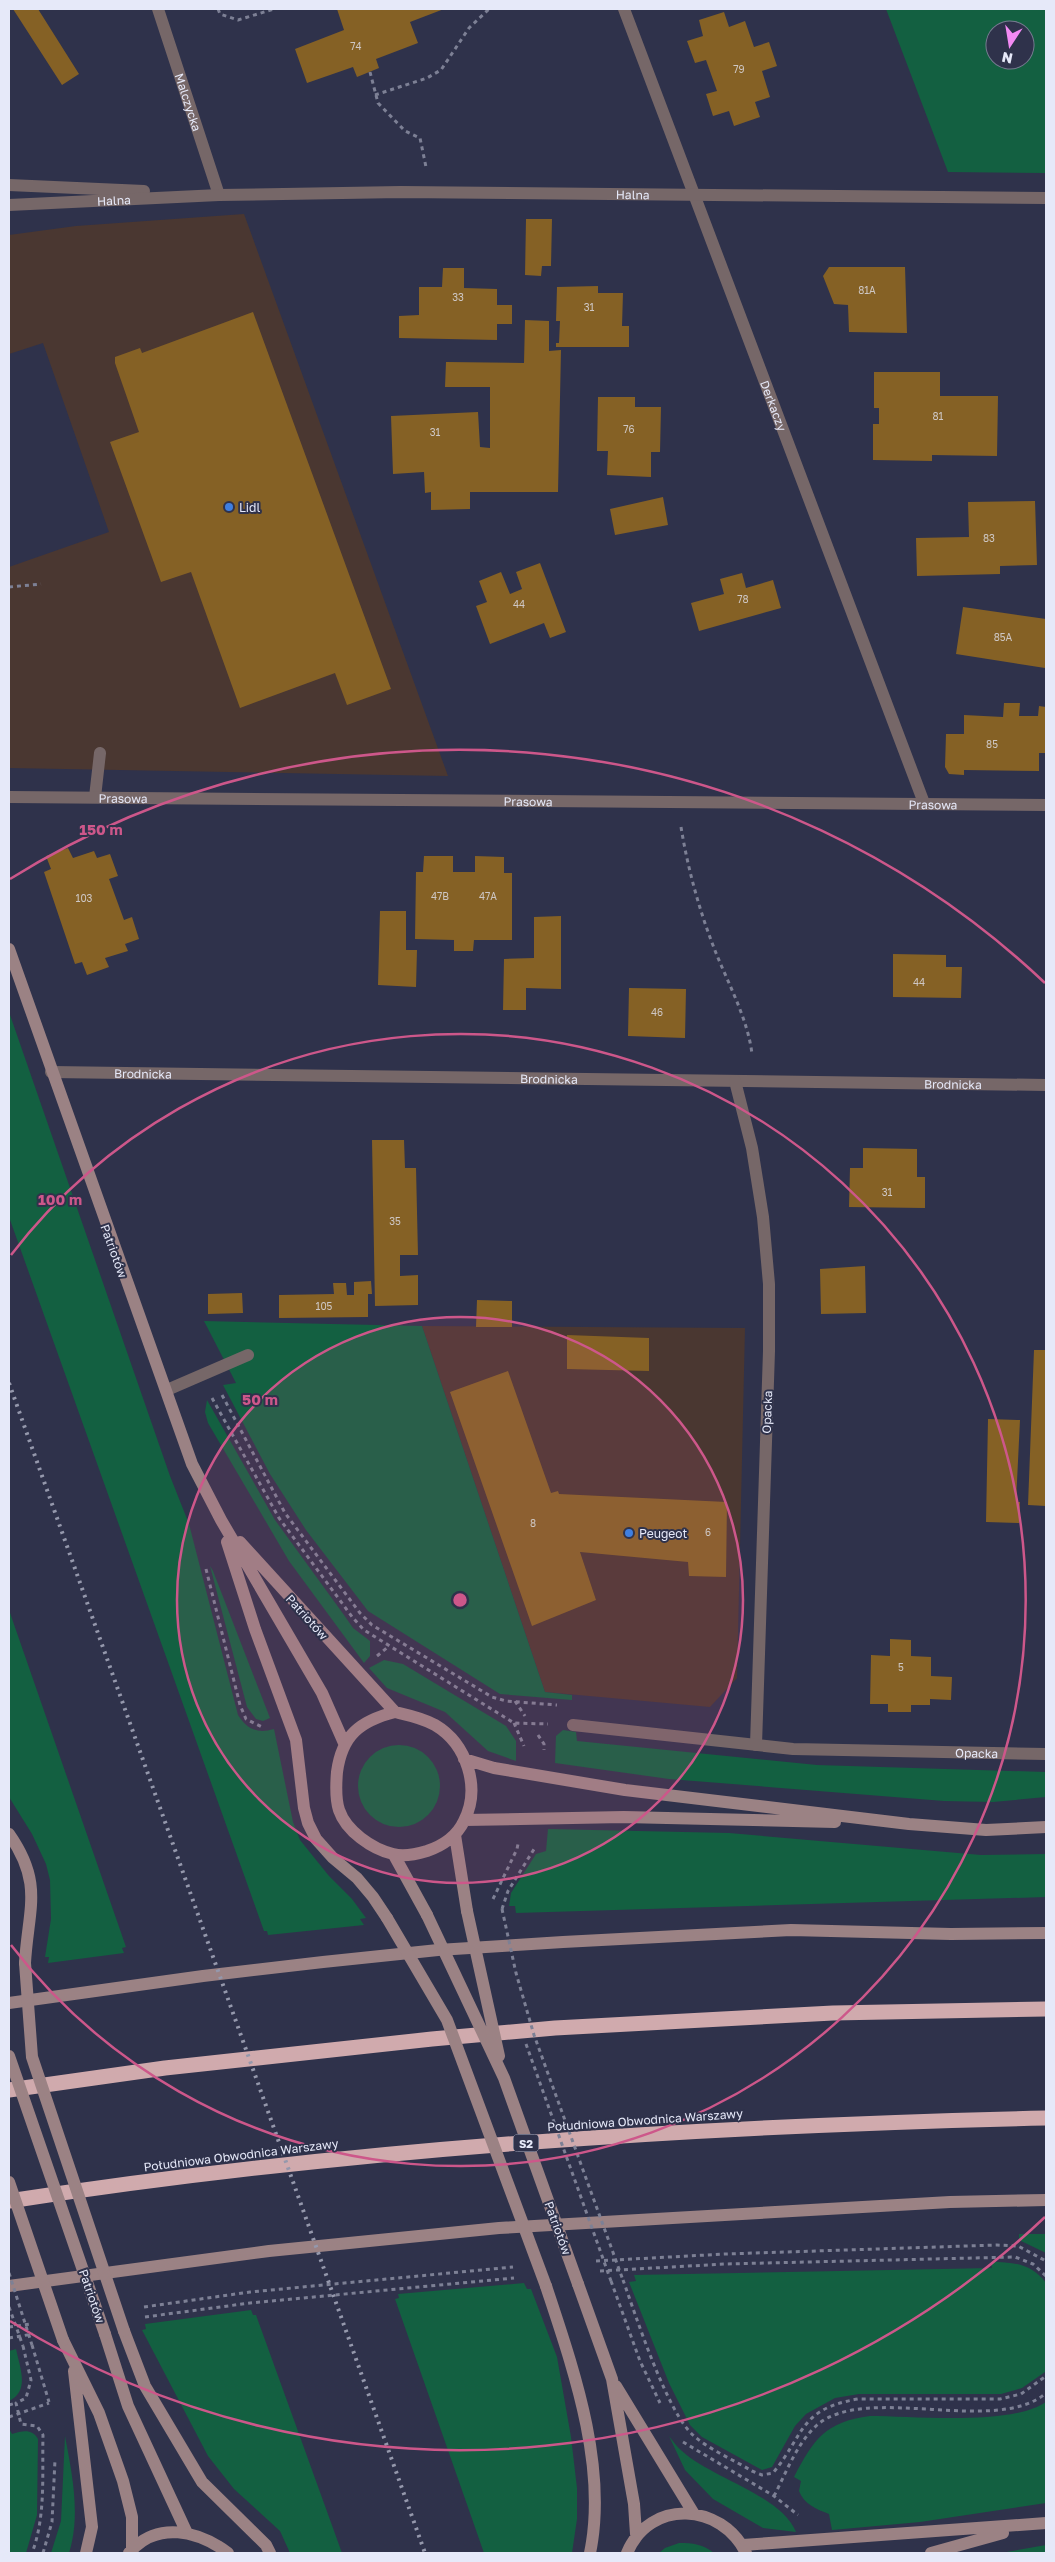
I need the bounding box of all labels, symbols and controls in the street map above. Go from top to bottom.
north arrow [985,20,1035,70]
house number: 74 [350,40,362,52]
text: N [1000,49,1014,68]
house number: 79 [733,63,745,75]
street label: Malczycka [172,71,205,133]
street label: Halna [616,186,650,202]
street label: Halna [97,192,131,208]
house number: 81A [858,284,876,296]
house number: 33 [452,291,464,303]
house number: 31 [584,301,594,313]
street label: Derkaczy [757,378,790,433]
house number: 81 [933,410,944,422]
house number: 76 [623,423,635,435]
house number: 31 [430,426,440,438]
place label: Lidl [239,500,260,515]
marker: Lidl [223,501,235,513]
house number: 83 [983,532,995,544]
house number: 78 [737,593,749,605]
house number: 44 [513,598,525,610]
house number: 85A [994,631,1013,643]
house number: 85 [986,738,998,750]
street label: Prasowa [98,790,148,806]
street label: Prasowa [503,793,553,809]
street label: Prasowa [908,796,958,812]
text: 150 m [79,820,123,838]
house number: 47B [431,890,449,902]
house number: 47A [479,890,497,902]
house number: 103 [76,892,93,904]
house number: 44 [913,976,925,988]
house number: 46 [651,1006,663,1018]
street label: Brodnicka [114,1065,172,1081]
street label: Brodnicka [520,1071,578,1086]
street label: Brodnicka [924,1076,982,1092]
house number: 31 [882,1186,892,1198]
text: 100 m [38,1190,82,1208]
house number: 35 [389,1215,401,1227]
street label: Patriotów [97,1222,131,1280]
house number: 105 [316,1300,333,1312]
text: 50 m [242,1390,278,1408]
street label: Opacka [759,1390,775,1434]
house number: 8 [530,1517,536,1529]
place label: Peugeot [639,1526,688,1541]
house number: 6 [705,1526,711,1538]
marker: Peugeot [623,1527,635,1539]
street label: Patriotów [283,1591,331,1643]
centre of rings [451,1591,469,1609]
house number: 5 [898,1661,904,1673]
street label: Opacka [955,1745,998,1761]
street label: Południowa Obwodnica Warszawy [547,2106,744,2134]
road number: S2 [514,2134,538,2152]
street label: Południowa Obwodnica Warszawy [143,2136,340,2174]
street label: Patriotów [541,2199,575,2257]
street label: Patriotów [76,2267,108,2325]

